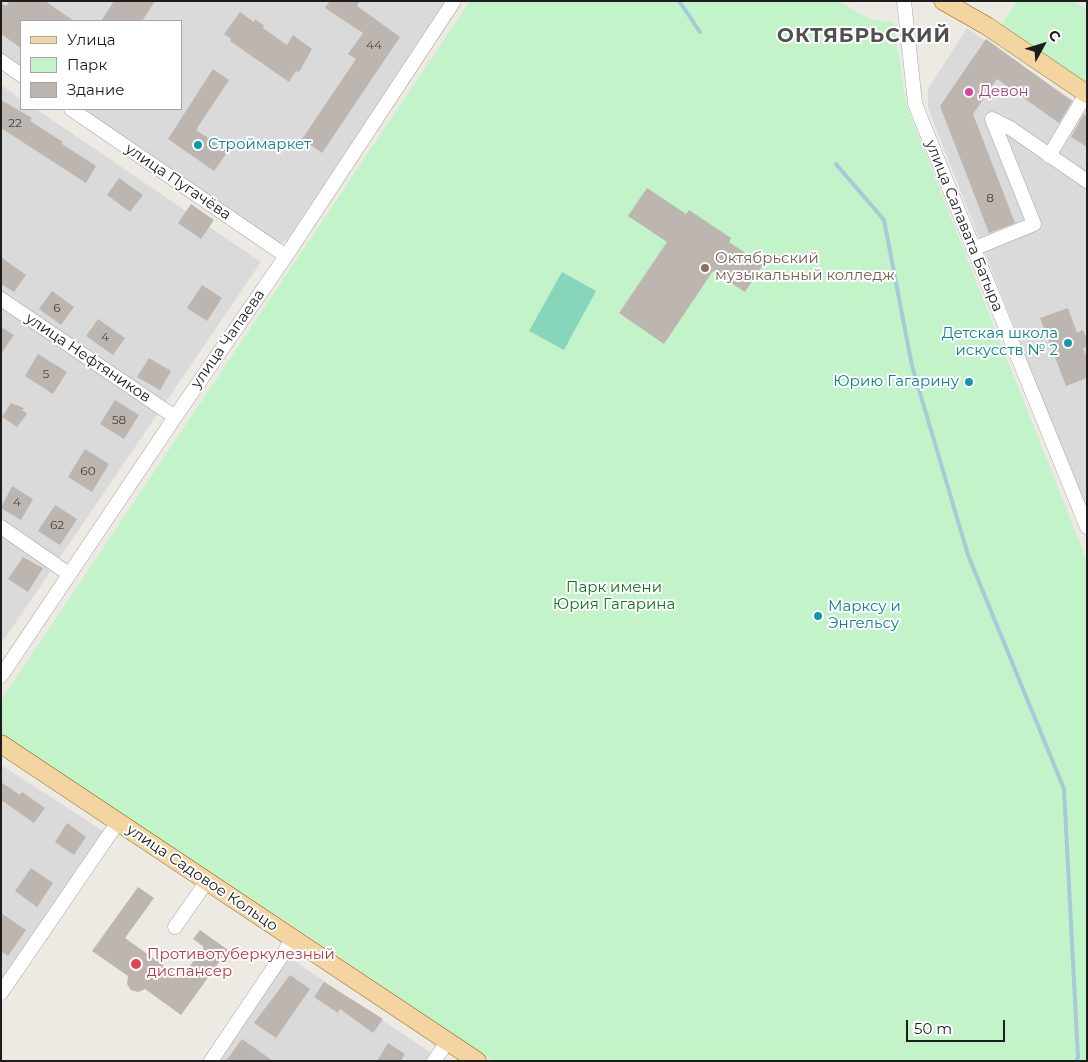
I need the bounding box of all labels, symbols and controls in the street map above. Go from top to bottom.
legend [20,20,182,110]
north arrow [1018,20,1068,70]
district label: ОКТЯБРЬСКИЙ [776,24,952,48]
text: С [1044,26,1065,45]
text: Улица [67,30,115,49]
house number: 44 [366,38,382,52]
text: Парк [67,55,107,74]
text: Здание [67,80,125,99]
place label: Девон [979,83,1029,101]
marker: Девон [963,86,975,98]
house number: 22 [8,116,22,130]
place label: Строймаркет [208,136,311,154]
street label: улица Салавата Батыра [921,138,1007,314]
marker: Строймаркет [192,139,204,151]
street label: улица Пугачёва [122,140,234,224]
house number: 8 [986,191,994,205]
place label: Октябрьский музыкальный колледж [715,250,895,285]
marker: Октябрьский музыкальный колледж [699,262,711,274]
street label: улица Чапаева [187,286,269,392]
house number: 6 [53,301,61,315]
street label: улица Нефтяников [22,309,154,407]
place label: Детская школа искусств № 2 [942,325,1058,360]
house number: 4 [101,330,109,344]
marker: Детская школа искусств № 2 [1062,337,1074,349]
house number: 5 [43,367,49,381]
place label: Юрию Гагарину [833,373,959,391]
marker: Юрию Гагарину [963,376,975,388]
house number: 58 [112,413,126,427]
house number: 60 [80,464,96,478]
house number: 4 [13,495,21,509]
house number: 62 [50,518,64,532]
park label: Парк имени Юрия Гагарина [553,579,675,614]
place label: Марксу и Энгельсу [828,598,901,633]
marker: Марксу и Энгельсу [812,610,824,622]
street label: улица Садовое Кольцо [123,821,281,935]
place label: Противотуберкулезный диспансер [147,946,335,981]
marker: Противотуберкулезный диспансер [129,957,143,971]
scale bar [908,1010,1007,1042]
text: 50 m [914,1019,952,1038]

